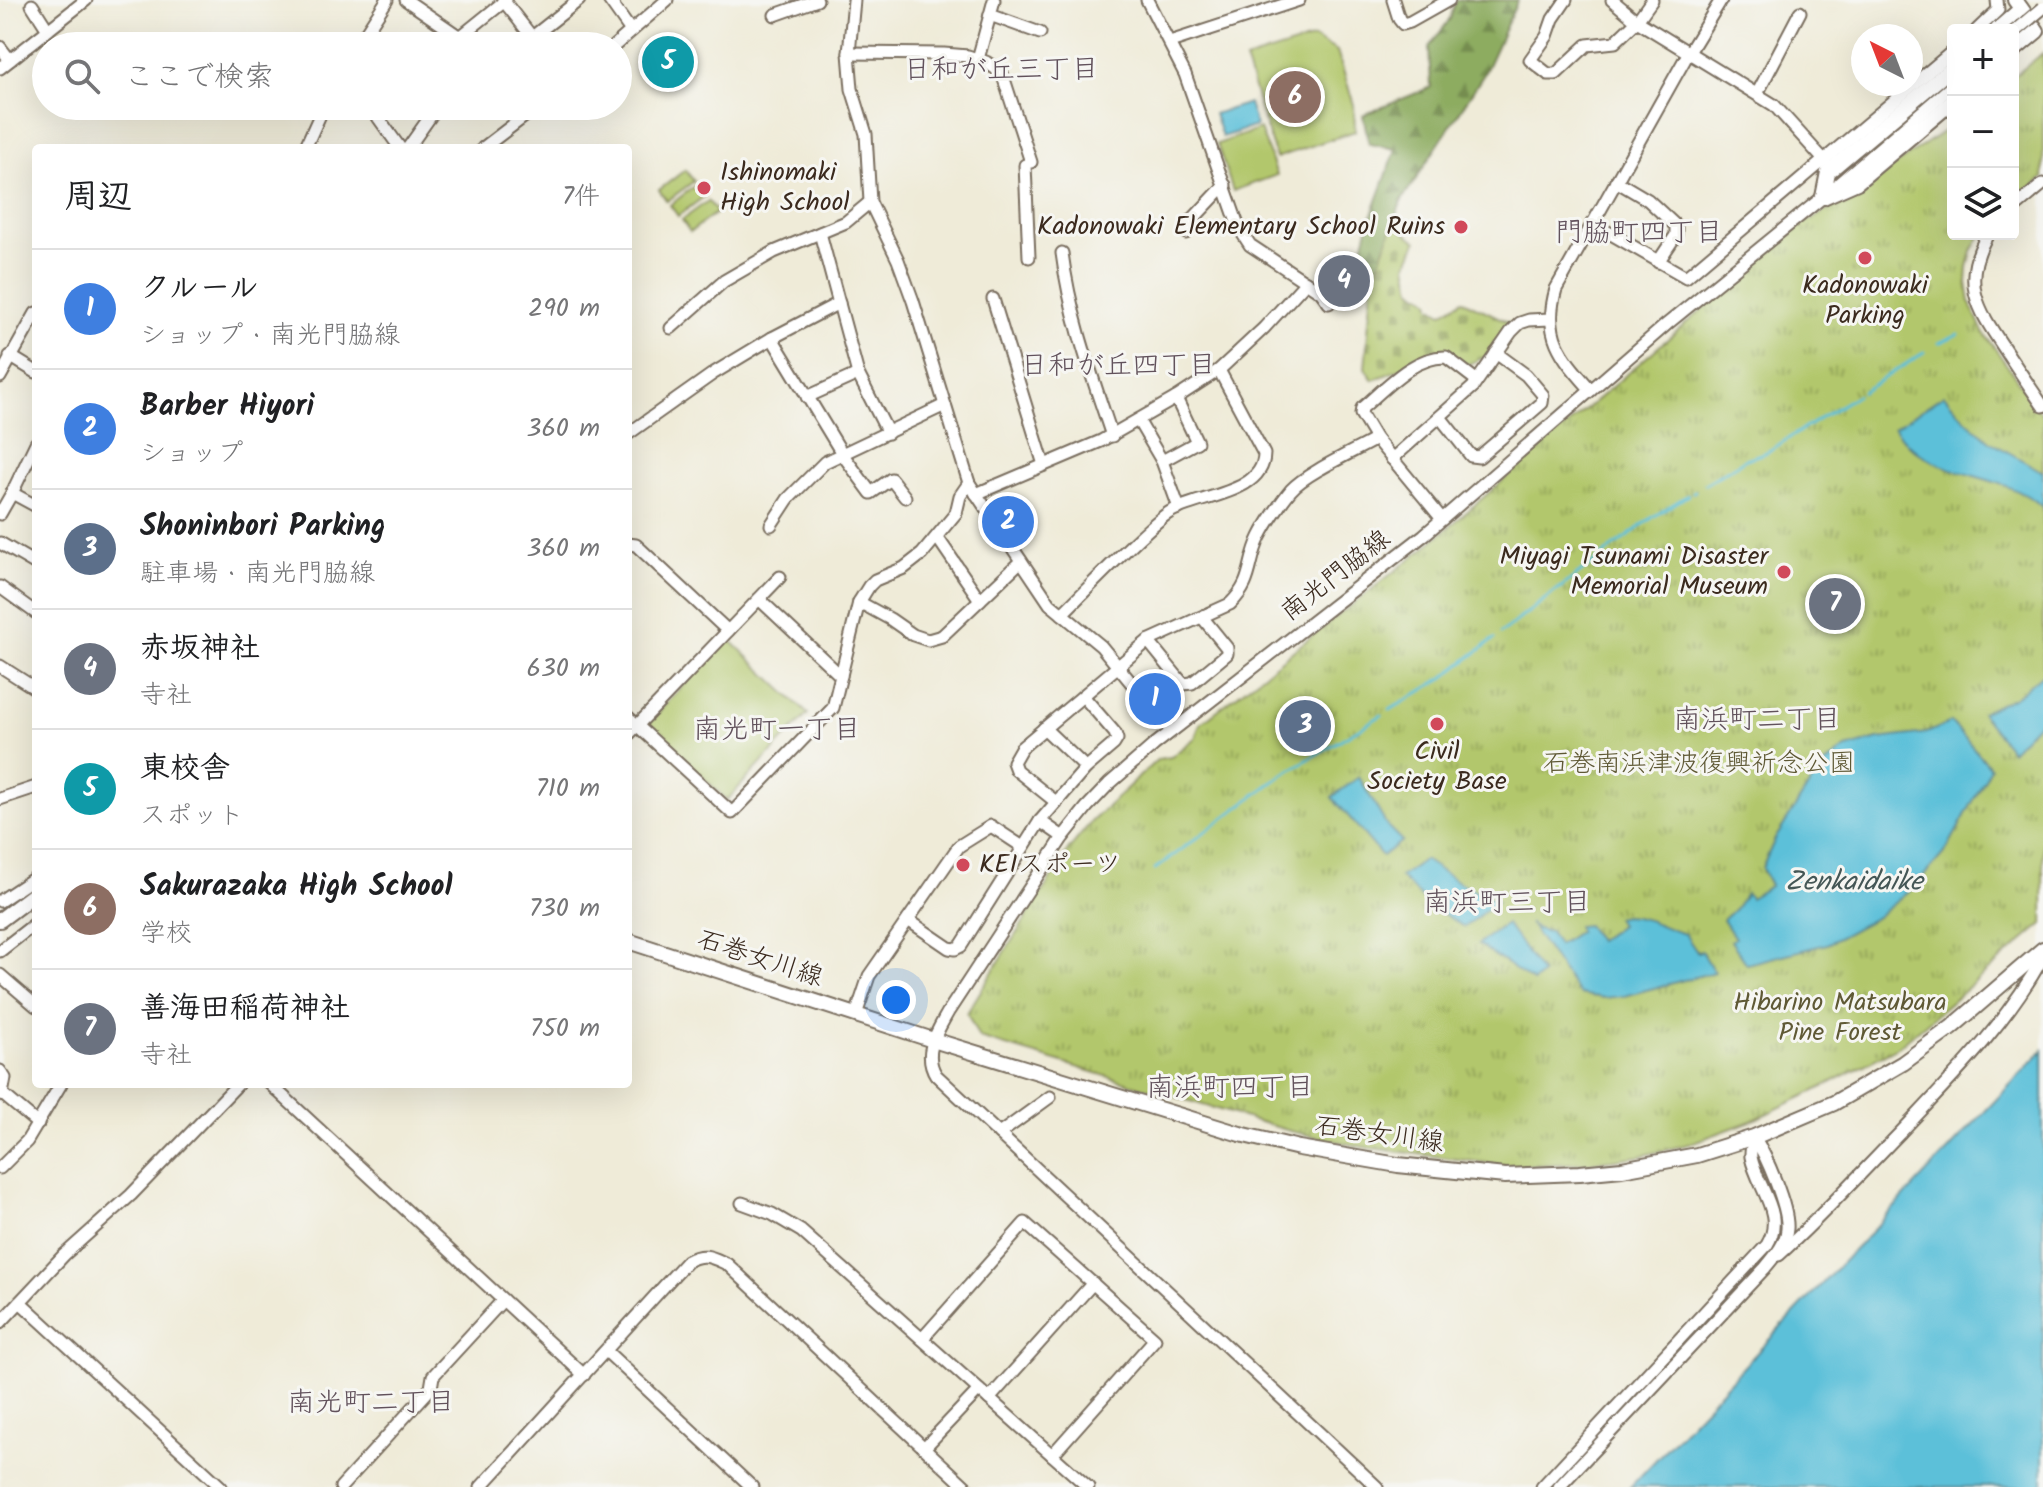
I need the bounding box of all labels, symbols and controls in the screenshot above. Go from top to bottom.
north arrow [1851,24,1923,96]
map controls [1947,24,2019,240]
button: + [1947,24,2019,96]
search box [32,32,632,120]
pin: 5 [642,32,694,92]
district label: 日和が丘三丁目 [903,48,1099,93]
icon: search [60,54,104,98]
text: ここで検索 [124,54,274,102]
pin: 6 [1269,67,1321,127]
button: − [1947,96,2019,168]
place label: Ishinomaki High School [720,152,850,224]
button: layers [1947,168,2019,240]
text: 周辺 [64,171,132,225]
text: 7件 [562,176,600,218]
marker: Ishinomaki High School [695,179,713,197]
place label: Kadonowaki Elementary School Ruins [1037,206,1445,248]
district label: 門脇町四丁目 [1555,211,1723,256]
marker: Kadonowaki Elementary School Ruins [1452,218,1470,236]
marker: Kadonowaki Parking [1856,249,1874,267]
pin: 4 [1318,251,1370,311]
text: クルール [140,265,259,313]
place label: Kadonowaki Parking [1802,265,1930,337]
text: 1 [86,288,94,330]
text: 290 m [528,288,600,330]
text: ショップ · 南光門脇線 [140,315,400,357]
district label: 日和が丘四丁目 [1020,344,1216,389]
text: Barber Hiyori [140,383,314,431]
text: 2 [82,408,98,450]
text: 360 m [527,408,600,450]
text: ショップ [140,433,243,475]
pin: 2 [982,492,1034,552]
text: Shoninbori Parking [140,503,385,551]
street label: 南光門脇線 [1272,519,1400,633]
text: 3 [83,528,97,570]
text: 360 m [527,528,600,570]
place label: Miyagi Tsunami Disaster Memorial Museum [1499,536,1769,608]
text: 駐車場 · 南光門脇線 [140,553,375,595]
marker: Miyagi Tsunami Disaster Memorial Museum [1775,563,1793,581]
pin: 7 [1809,574,1861,634]
text: 赤坂神社 [140,625,260,673]
text: 4 [83,648,97,690]
text: 630 m [527,648,600,690]
pin: 1 [1129,669,1181,729]
text: 寺社 [140,675,192,717]
pin: 3 [1279,696,1331,756]
district label: 南浜町二丁目 [1673,698,1841,743]
district label: 南光町一丁目 [693,708,861,753]
marker: Civil Society Base [1428,715,1446,733]
place label: Civil Society Base [1367,731,1507,803]
park label: 石巻南浜津波復興祈念公園 [1543,743,1855,785]
text: 東校舎 [140,745,230,793]
text: 5 [83,768,97,810]
text: 710 m [536,768,600,810]
text: スポット [140,795,244,837]
place label: KEIスポーツ [979,844,1121,886]
marker: KEIスポーツ [954,856,972,874]
water label: Zenkaidaike [1785,860,1925,905]
text: Sakurazaka High School [140,863,452,911]
district label: 南浜町三丁目 [1423,881,1591,926]
text: 6 [83,888,97,930]
text: 730 m [529,888,600,930]
text: 学校 [140,913,192,955]
street label: 石巻女川線 [692,919,828,999]
your location [876,980,916,1020]
park label: Hibarino Matsubara Pine Forest [1733,982,1947,1054]
text: 善海田稲荷神社 [140,985,350,1033]
text: 7 [84,1008,96,1050]
text: 750 m [530,1008,600,1050]
text: 寺社 [140,1035,192,1077]
district label: 南浜町四丁目 [1146,1066,1314,1111]
street label: 石巻女川線 [1312,1105,1446,1165]
district label: 南光町二丁目 [287,1381,455,1426]

